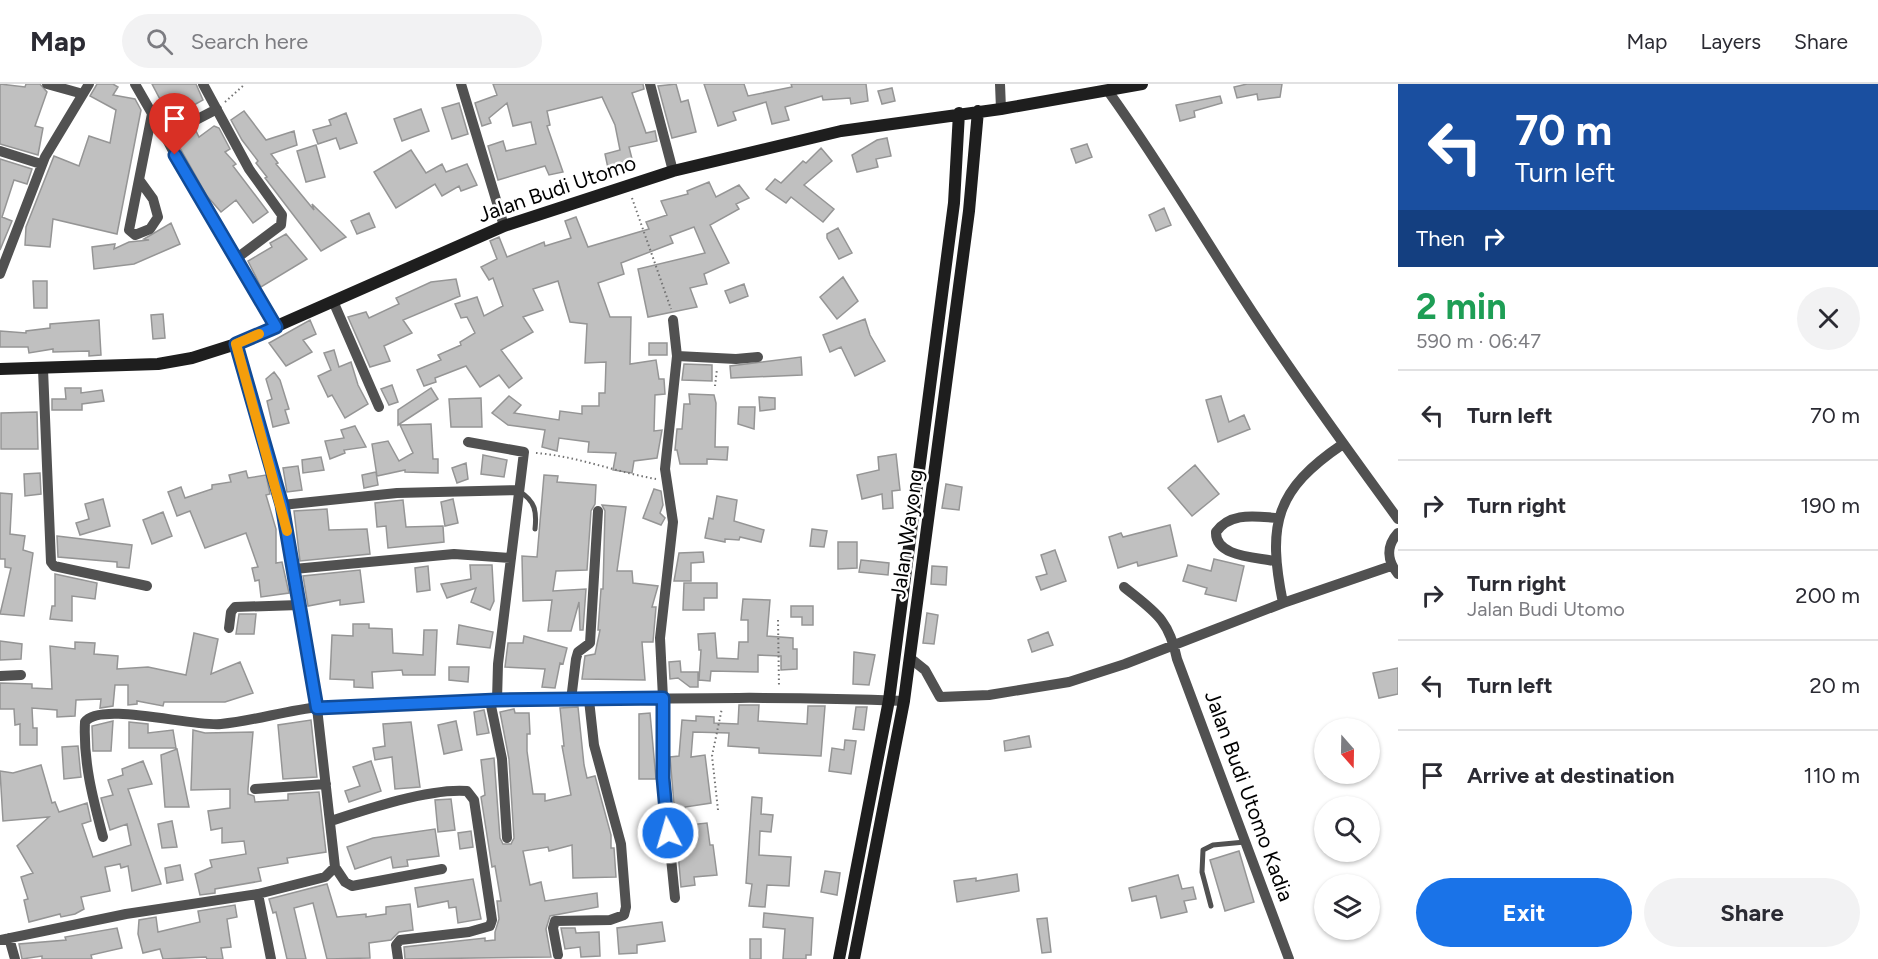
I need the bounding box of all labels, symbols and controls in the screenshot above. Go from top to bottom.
search box [122,14,542,68]
text: Map [30,24,86,58]
icon: search [143,25,176,58]
text: Search here [191,28,308,55]
text: Map [1627,29,1667,54]
text: Layers [1700,29,1761,54]
text: Share [1794,29,1848,54]
pin [149,93,200,155]
icon: arrive [158,102,191,135]
text: 70 m [1515,105,1612,156]
icon: left [1416,108,1494,186]
street label: Jalan Budi Utomo [474,150,639,227]
text: Turn left [1515,156,1615,189]
icon: right [1477,222,1510,255]
text: Then [1416,225,1465,252]
text: 2 min [1416,285,1507,328]
button: close [1797,287,1860,350]
text: 590 m · 06:47 [1416,329,1541,353]
icon: left [1416,399,1449,432]
text: Turn left [1467,402,1553,429]
text: 70 m [1810,402,1860,429]
street label: Jalan Wayong [885,467,928,600]
icon: right [1416,489,1449,522]
text: Turn right [1467,492,1566,519]
text: 190 m [1800,492,1860,519]
text: Turn right [1467,570,1566,597]
icon: right [1416,579,1449,612]
text: 200 m [1795,582,1860,609]
text: Jalan Budi Utomo [1467,597,1625,621]
icon: left [1416,669,1449,702]
text: Turn left [1467,672,1553,699]
text: 20 m [1809,672,1860,699]
street label: Jalan Budi Utomo Kadia [1200,687,1299,904]
north arrow [1314,718,1380,784]
map controls [1314,718,1380,940]
icon: arrive [1416,759,1449,792]
text: Arrive at destination [1467,762,1675,789]
text: 110 m [1804,762,1860,789]
button: search [1314,796,1380,862]
position arrow [636,801,700,865]
button: layers [1314,874,1380,940]
button: Exit [1416,878,1632,947]
button: Share [1644,878,1860,947]

